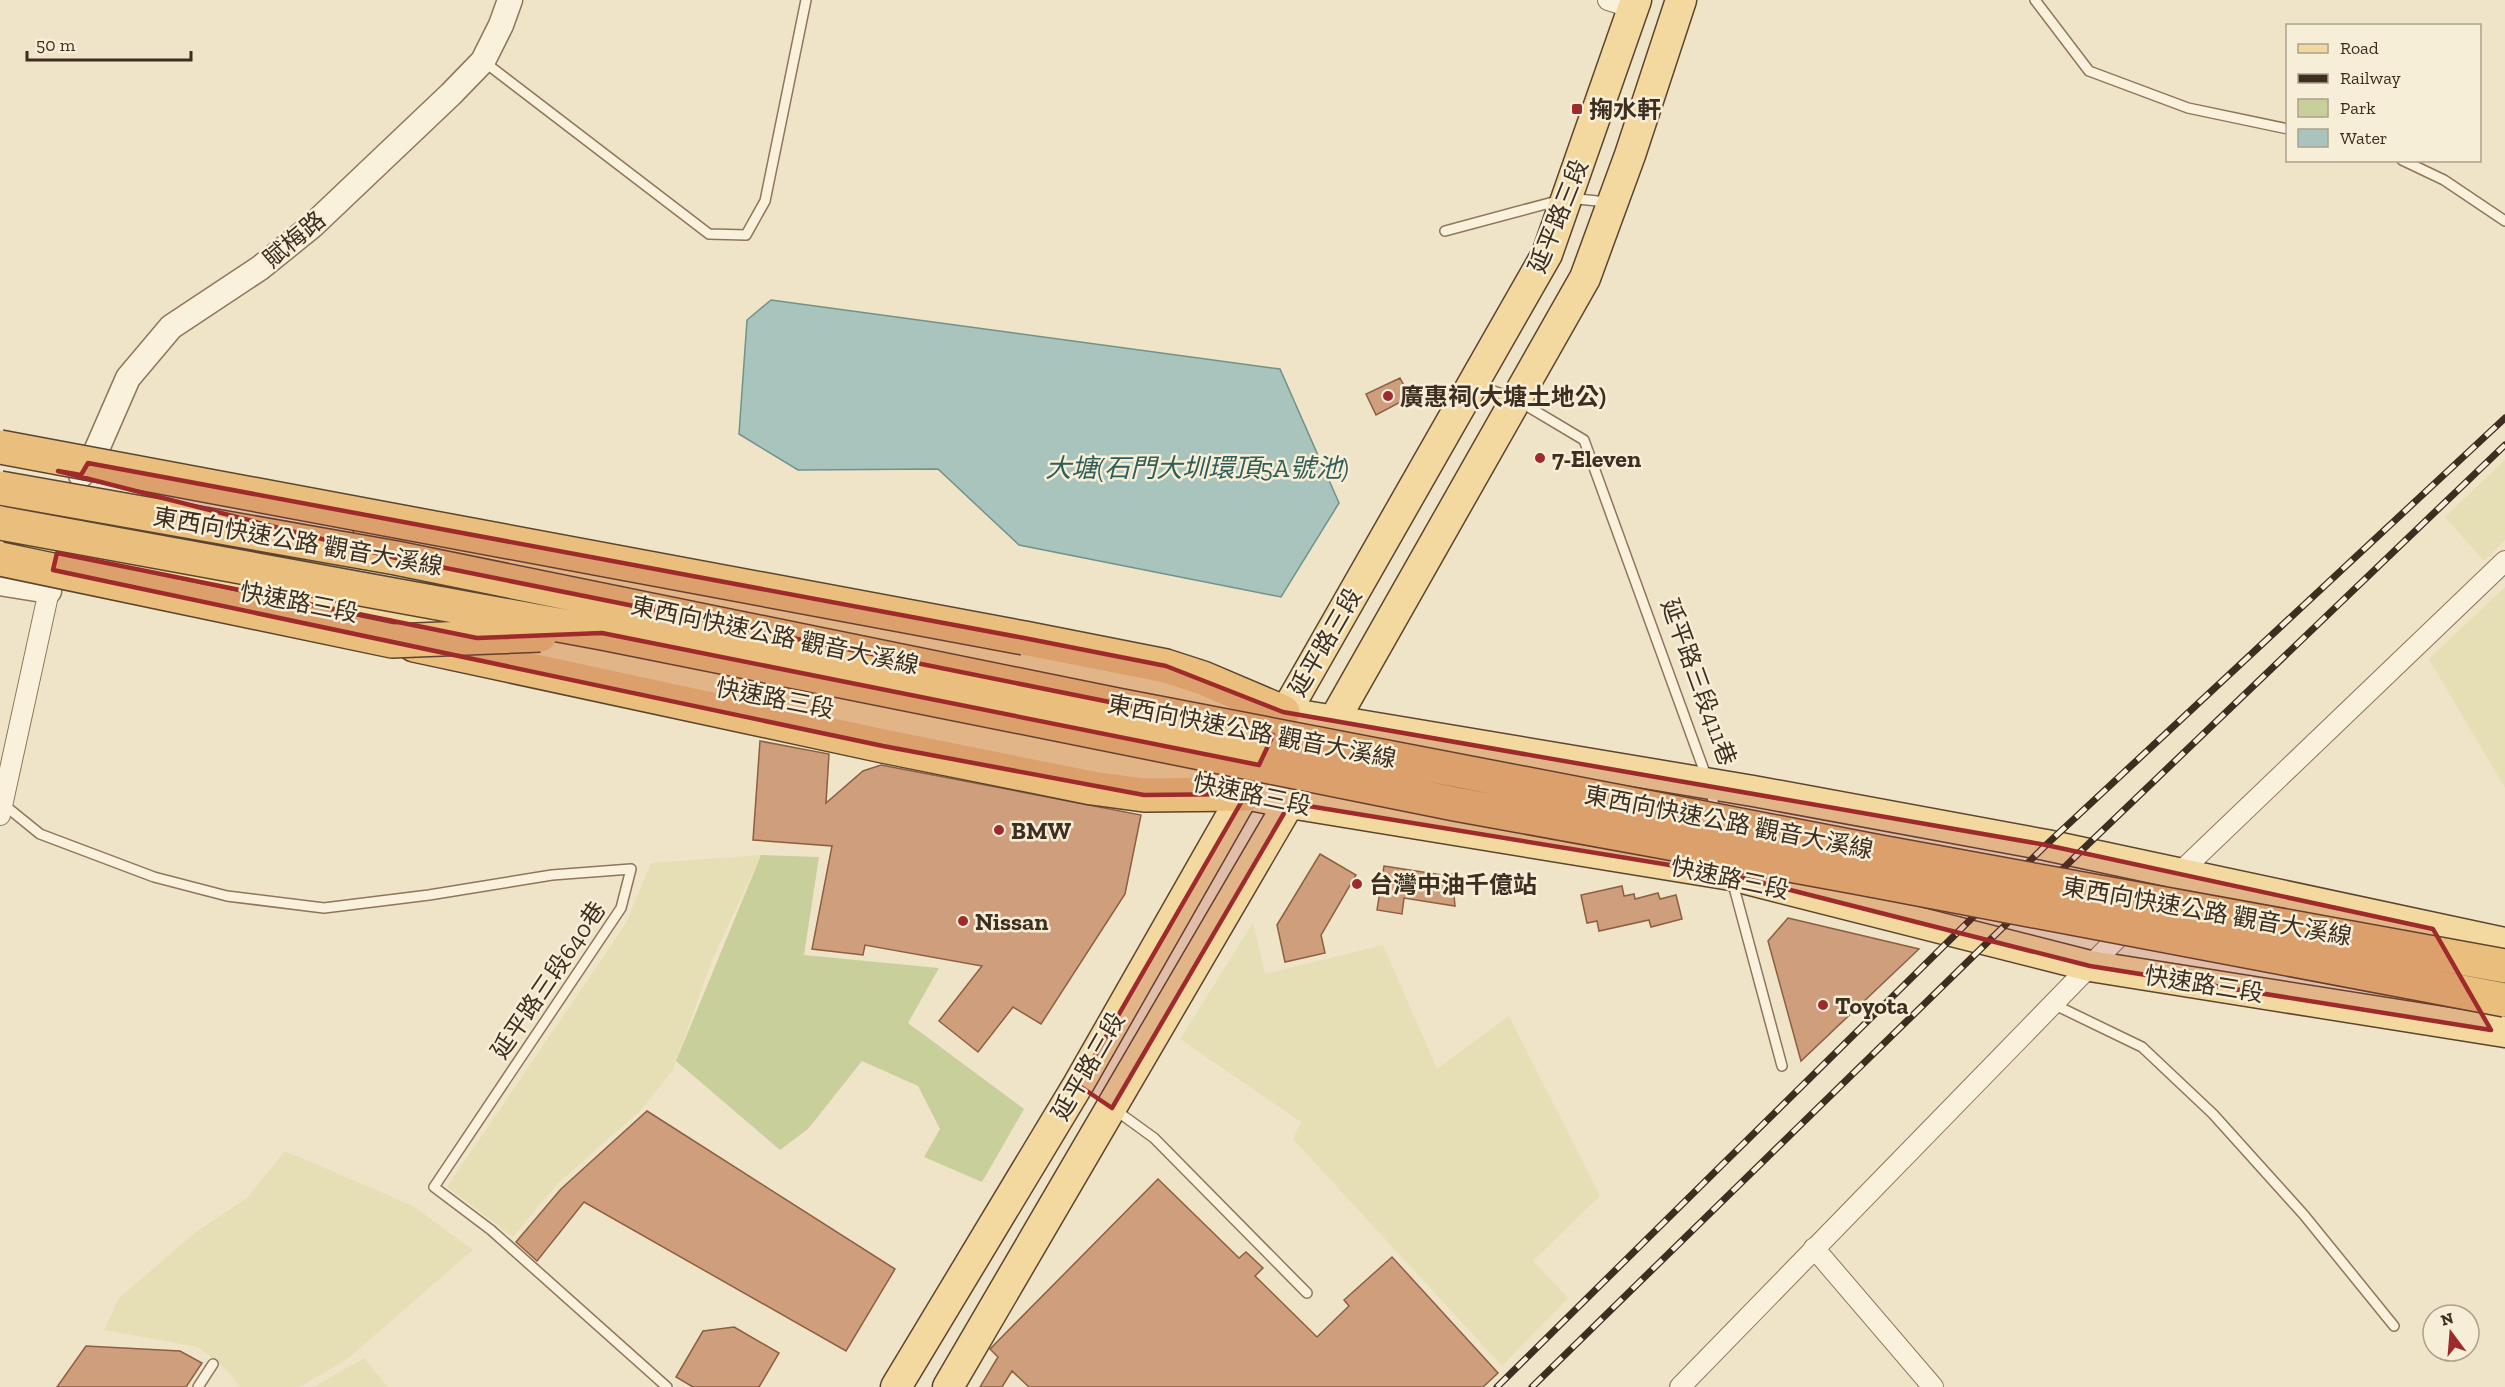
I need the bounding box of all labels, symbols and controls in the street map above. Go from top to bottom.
scale bar [27,24,190,62]
legend [2286,24,2481,162]
text: 50 m [36,34,76,56]
text: Road [2340,37,2379,59]
text: Railway [2340,67,2402,89]
place label: 掬水軒 [1589,95,1661,124]
text: Park [2340,97,2376,119]
marker: 掬水軒 [1570,102,1584,116]
text: Water [2340,127,2387,149]
street label: 延平路三段 [1522,155,1594,277]
street label: 賦梅路 [257,205,331,273]
place label: 廣惠祠(大塘土地公) [1400,382,1606,411]
marker: 廣惠祠(大塘土地公) [1381,389,1395,403]
place label: 7-Eleven [1552,444,1641,473]
marker: 7-Eleven [1533,451,1547,465]
water label: 大塘(石門大圳環頂5A號池) [1045,452,1349,484]
street label: 東西向快速公路 觀音大溪線 [151,501,445,581]
street label: 快速路三段 [237,576,361,628]
street label: 延平路三段 [1282,583,1368,701]
street label: 東西向快速公路 觀音大溪線 [628,590,922,680]
street label: 延平路三段411巷 [1655,595,1743,769]
street label: 快速路三段 [713,672,837,724]
street label: 東西向快速公路 觀音大溪線 [1105,689,1399,773]
street label: 快速路三段 [1190,767,1314,821]
street label: 東西向快速公路 觀音大溪線 [1582,780,1876,864]
place label: BMW [1011,816,1072,845]
marker: BMW [992,823,1006,837]
street label: 快速路三段 [1668,851,1792,905]
place label: 台灣中油千億站 [1369,870,1537,899]
street label: 東西向快速公路 觀音大溪線 [2060,871,2354,951]
marker: 台灣中油千億站 [1350,877,1364,891]
street label: 延平路三段640巷 [485,896,611,1064]
place label: Nissan [975,907,1048,936]
marker: Nissan [956,914,970,928]
street label: 快速路三段 [2142,960,2266,1008]
place label: Toyota [1835,991,1908,1020]
marker: Toyota [1816,998,1830,1012]
street label: 延平路三段 [1045,1007,1131,1125]
north arrow [2421,1303,2481,1363]
text: N [2439,1308,2455,1330]

